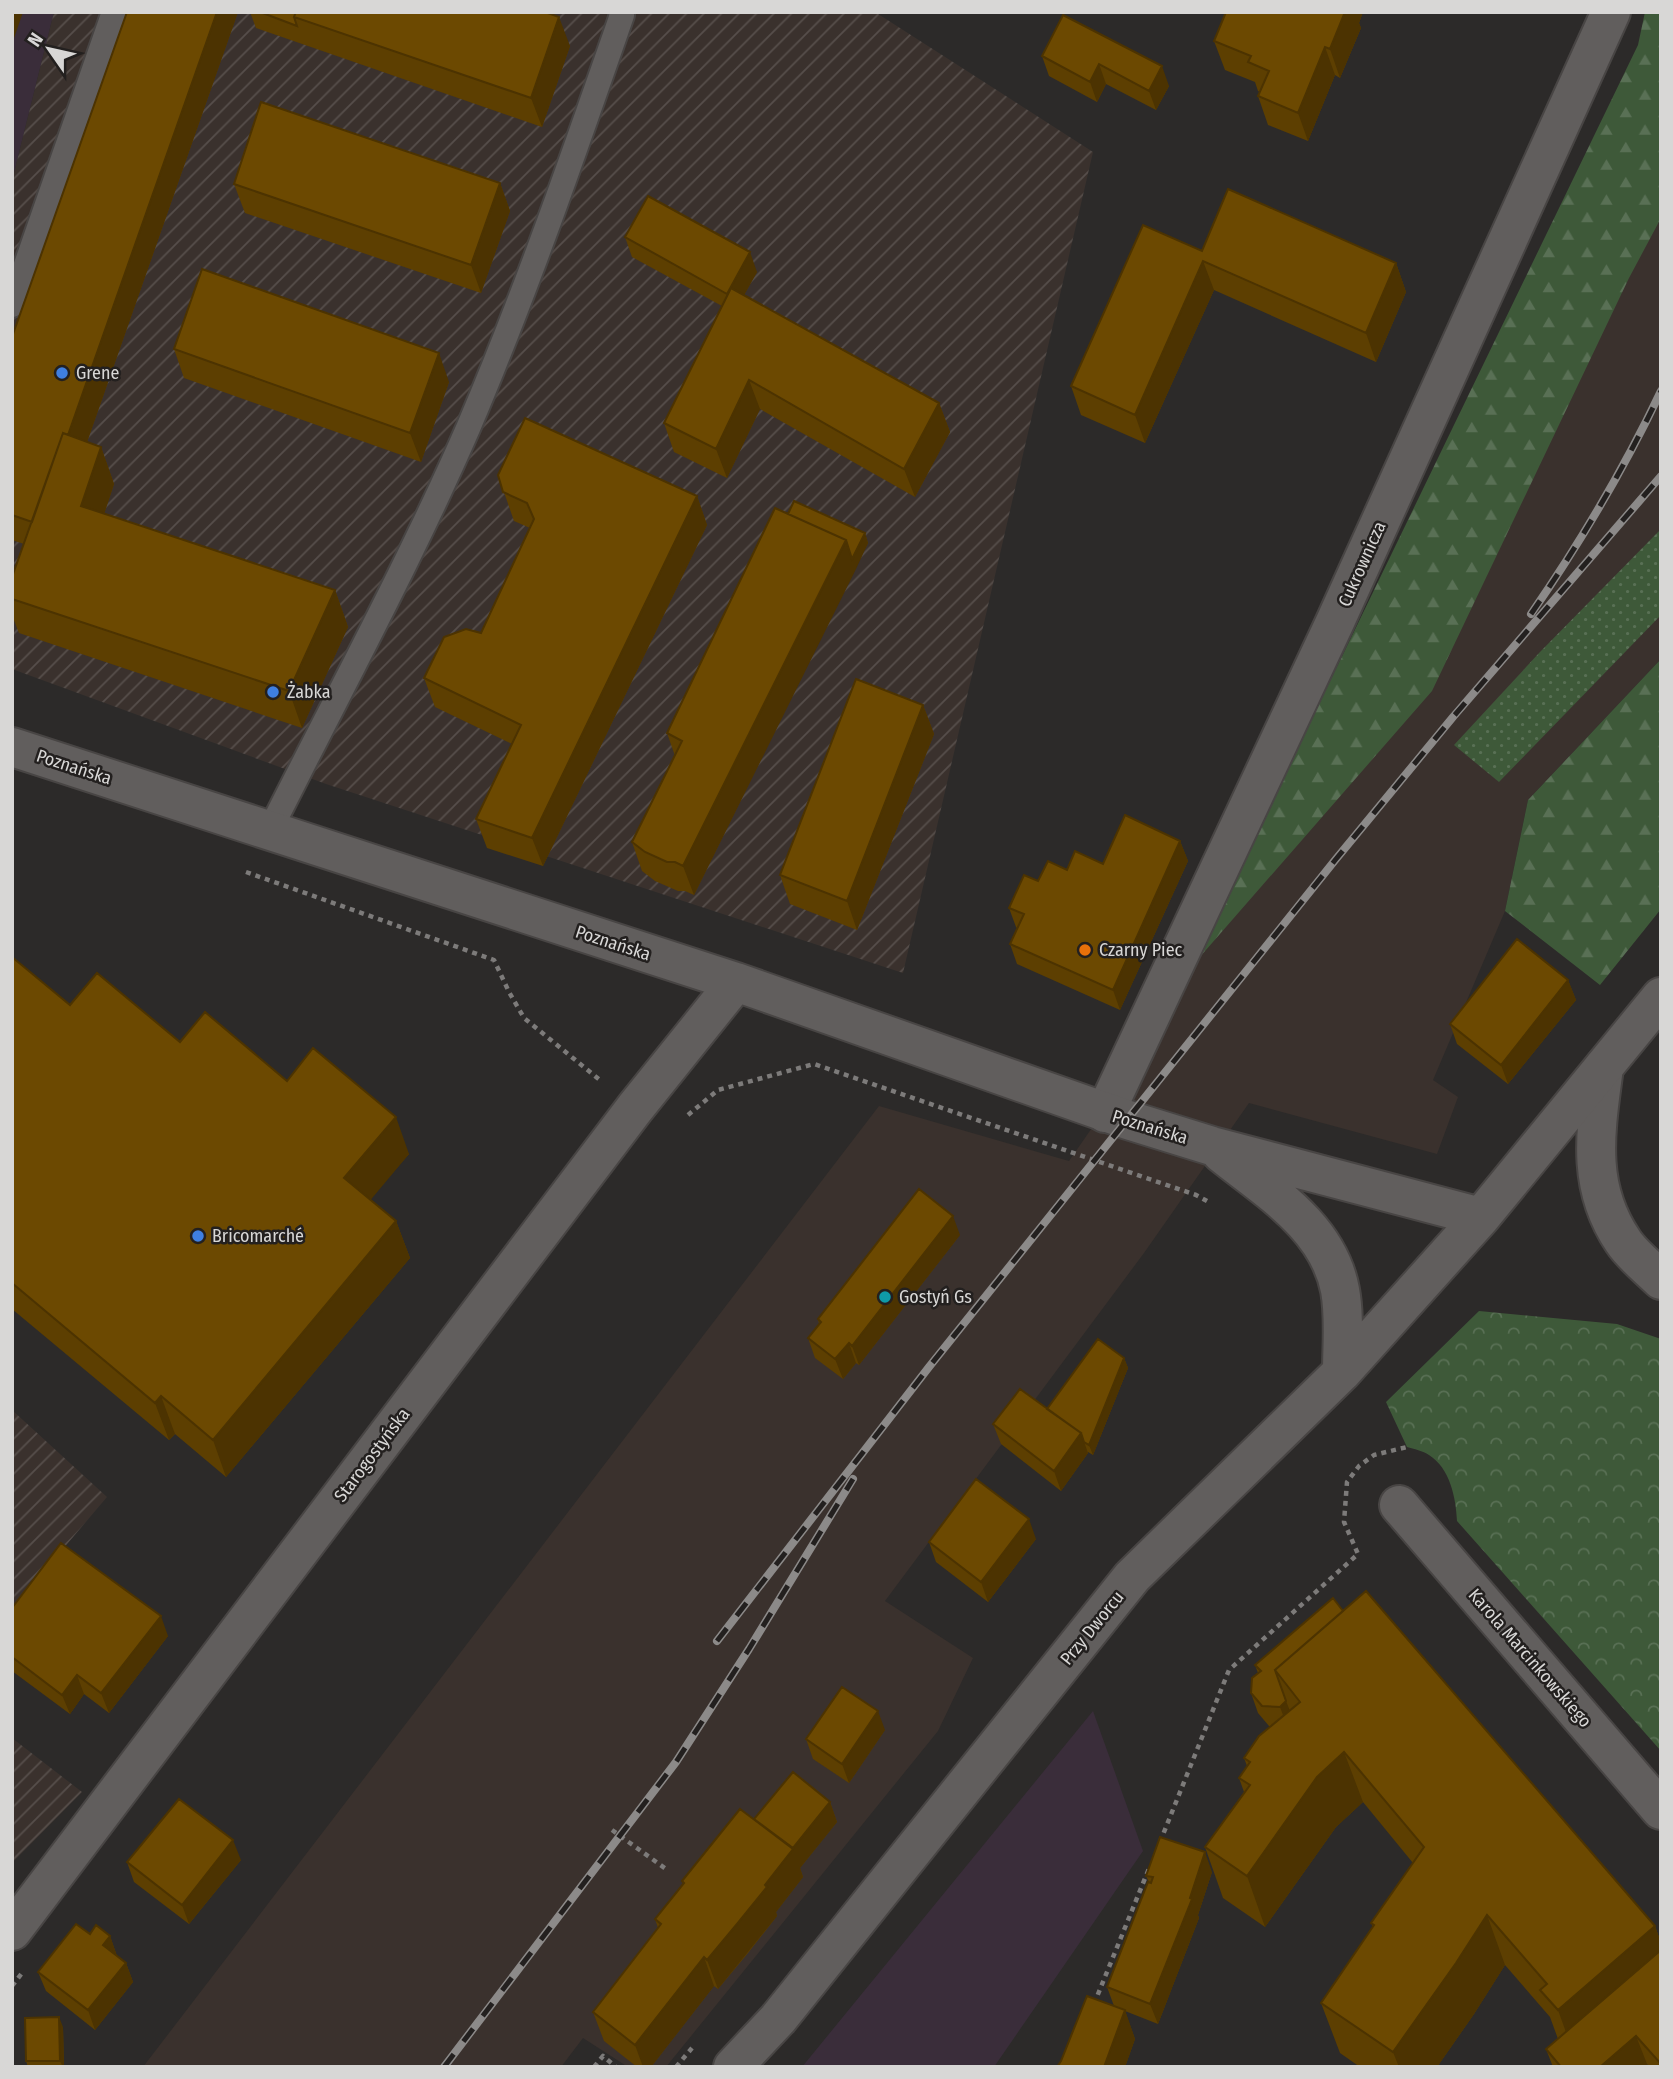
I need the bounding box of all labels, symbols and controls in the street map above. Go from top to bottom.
north arrow [14,14,84,84]
text: N [23,29,48,51]
place label: Grene [76,362,119,384]
marker: Grene [54,365,70,381]
street label: Cukrownicza [1333,518,1391,610]
place label: Żabka [287,681,331,703]
marker: Żabka [265,684,281,700]
street label: Poznańska [34,745,115,790]
street label: Poznańska [573,921,654,966]
place label: Czarny Piec [1099,939,1183,961]
marker: Czarny Piec [1077,942,1093,958]
street label: Poznańska [1110,1105,1191,1149]
place label: Bricomarché [212,1225,304,1247]
marker: Bricomarché [190,1228,206,1244]
place label: Gostyń Gs [899,1286,972,1308]
marker: Gostyń Gs [877,1289,893,1305]
street label: Starogostyńska [329,1403,415,1506]
street label: Karola Marcinkowskiego [1464,1584,1596,1732]
street label: Przy Dworcu [1055,1586,1129,1670]

